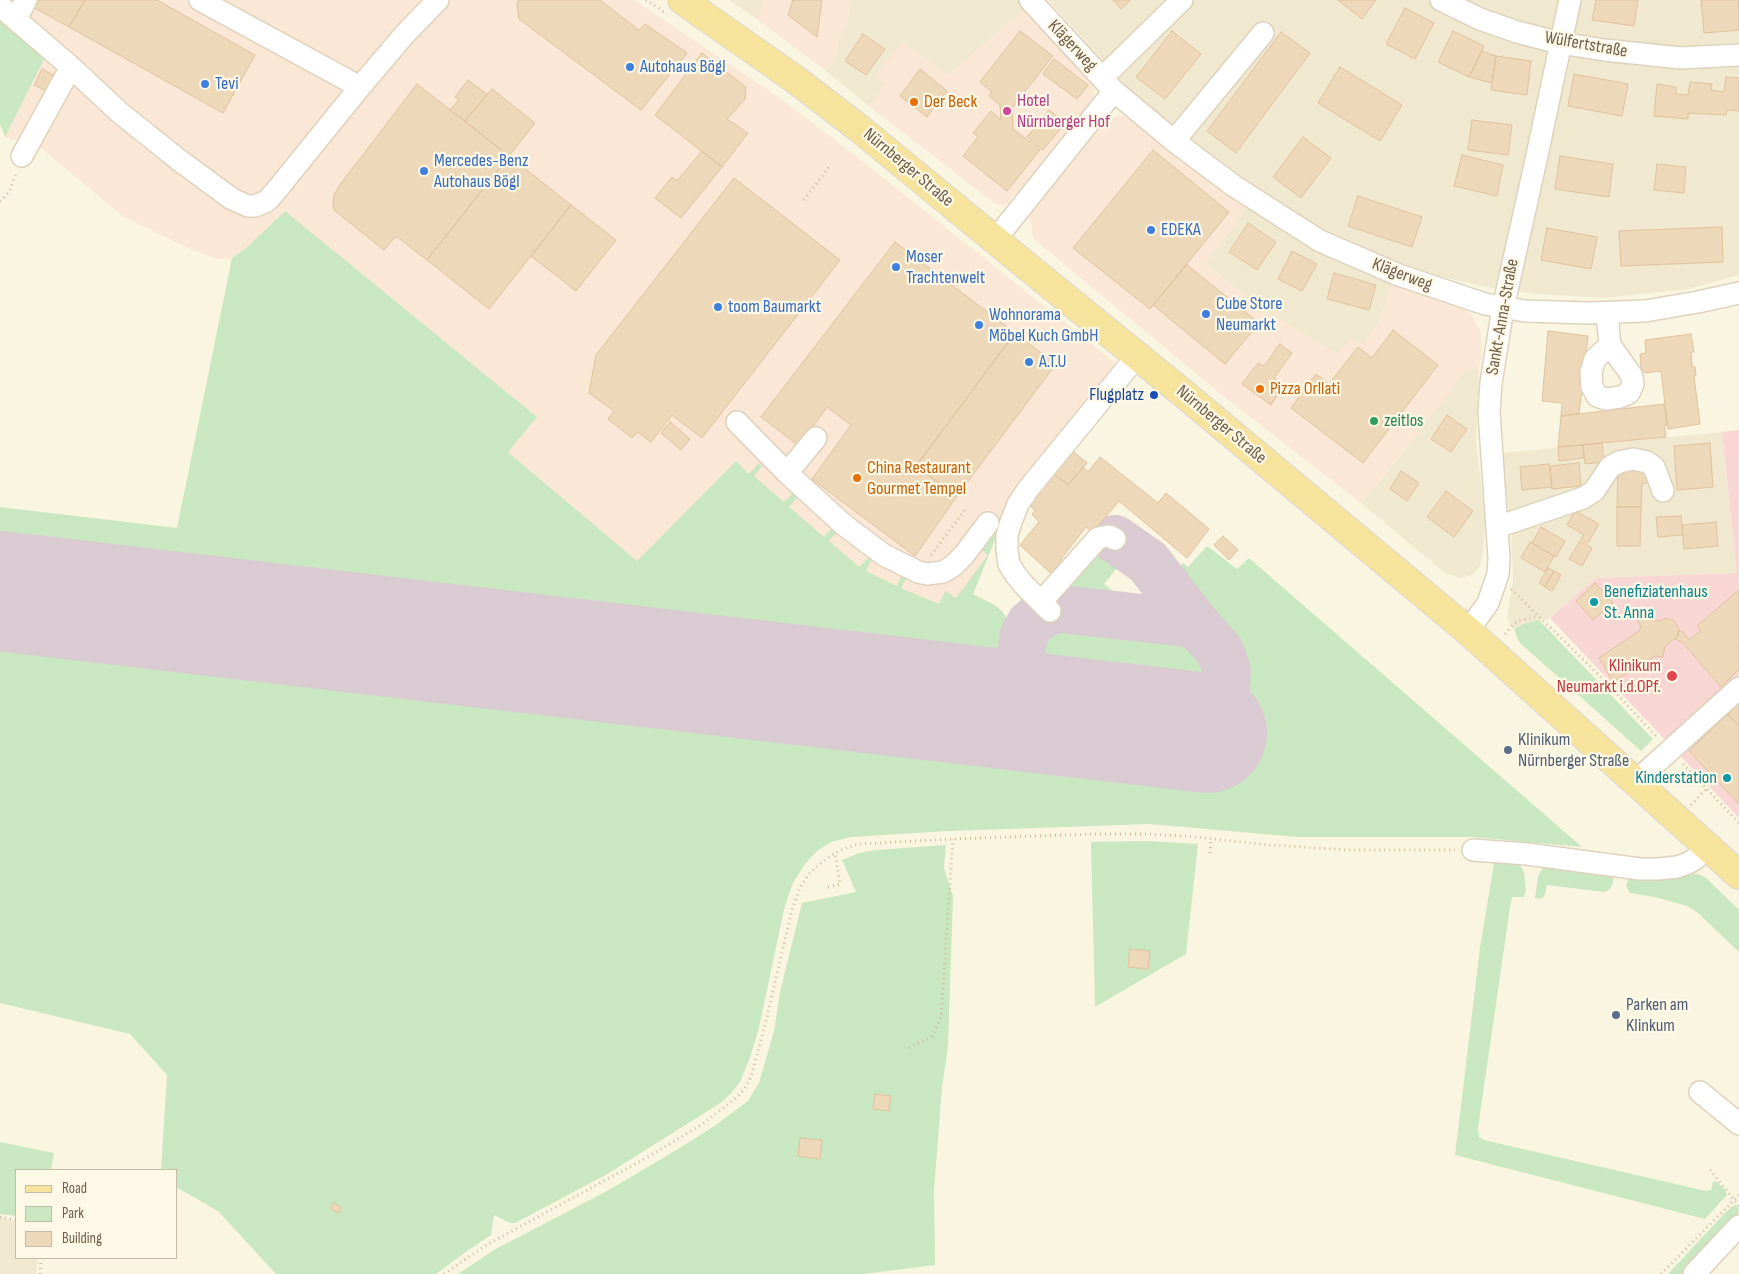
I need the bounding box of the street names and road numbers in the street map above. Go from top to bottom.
street label: Klägerweg [1043,16,1101,76]
street label: Wülfertstraße [1543,27,1629,63]
street label: Nürnberger Straße [858,124,958,212]
street label: Klägerweg [1369,254,1435,296]
street label: Sankt-Anna-Straße [1482,257,1524,377]
street label: Nürnberger Straße [1171,381,1271,469]

